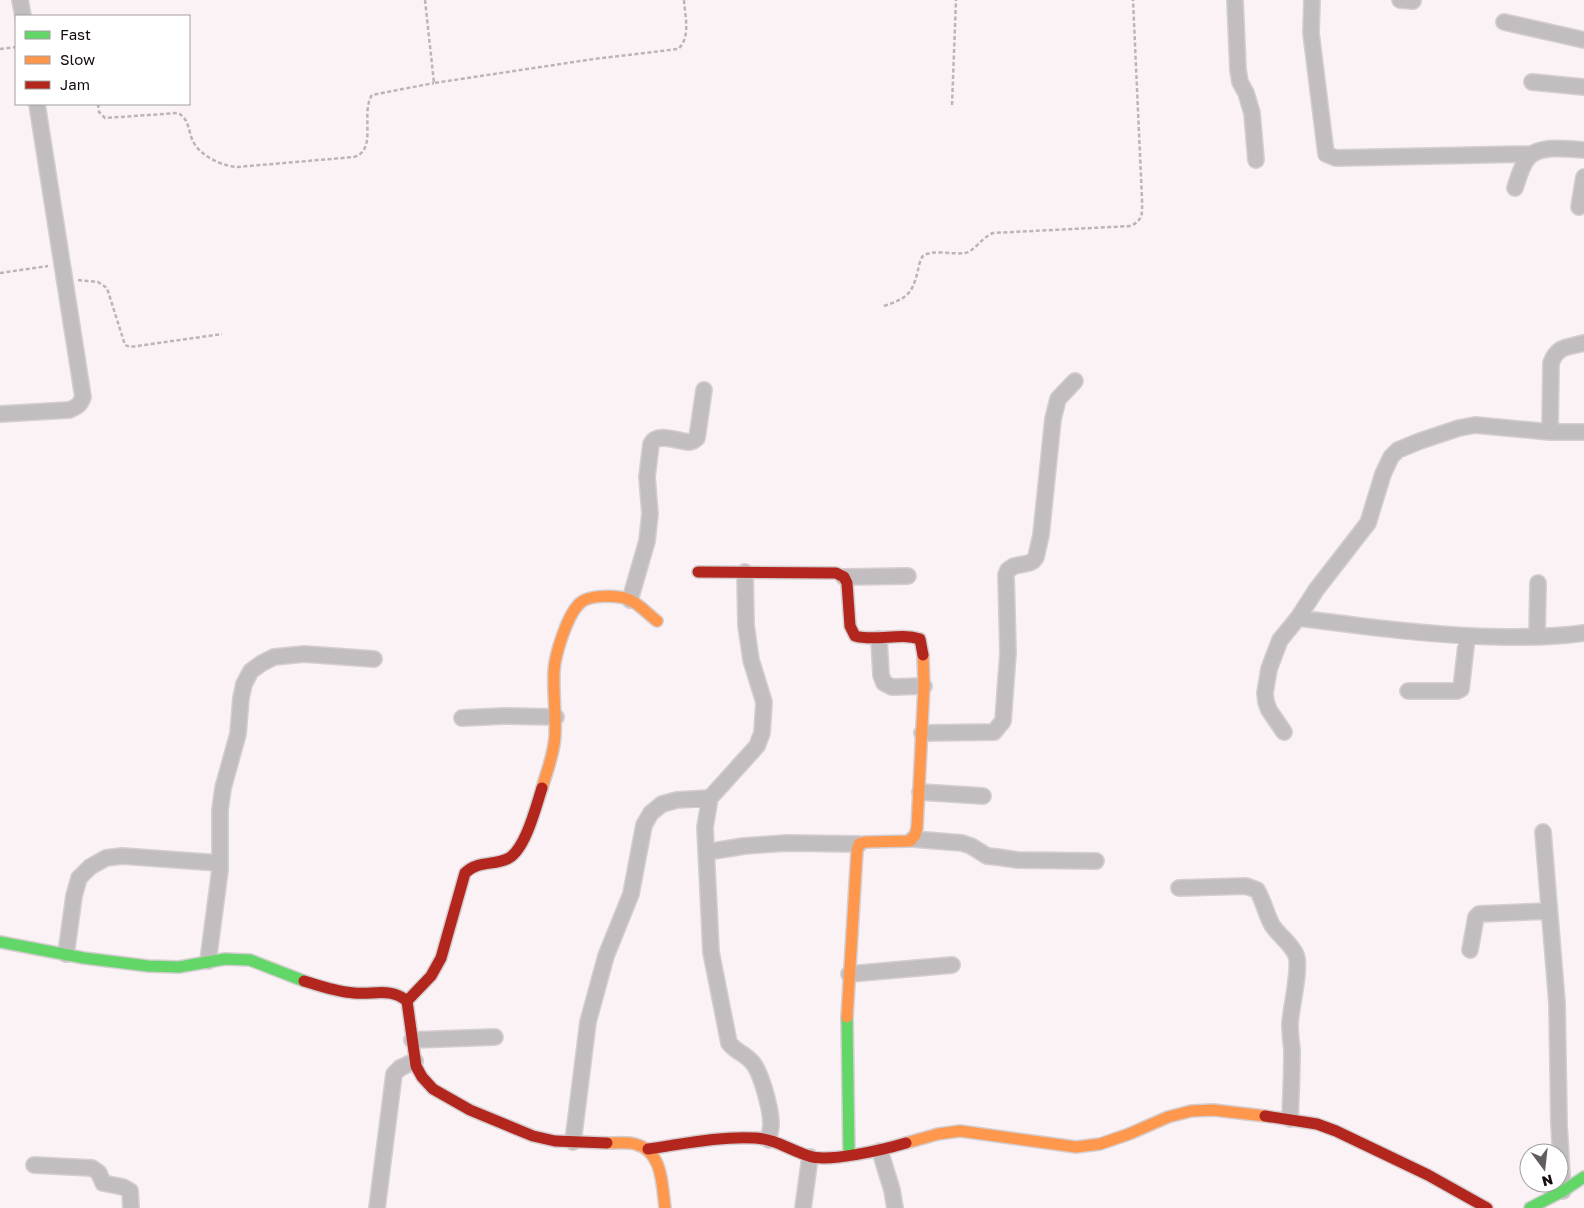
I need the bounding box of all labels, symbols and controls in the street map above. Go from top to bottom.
legend [15,15,190,105]
text: Fast [60,25,91,43]
text: Slow [60,50,95,68]
text: Jam [60,75,90,93]
north arrow [1519,1143,1569,1193]
text: N [1540,1171,1555,1191]

